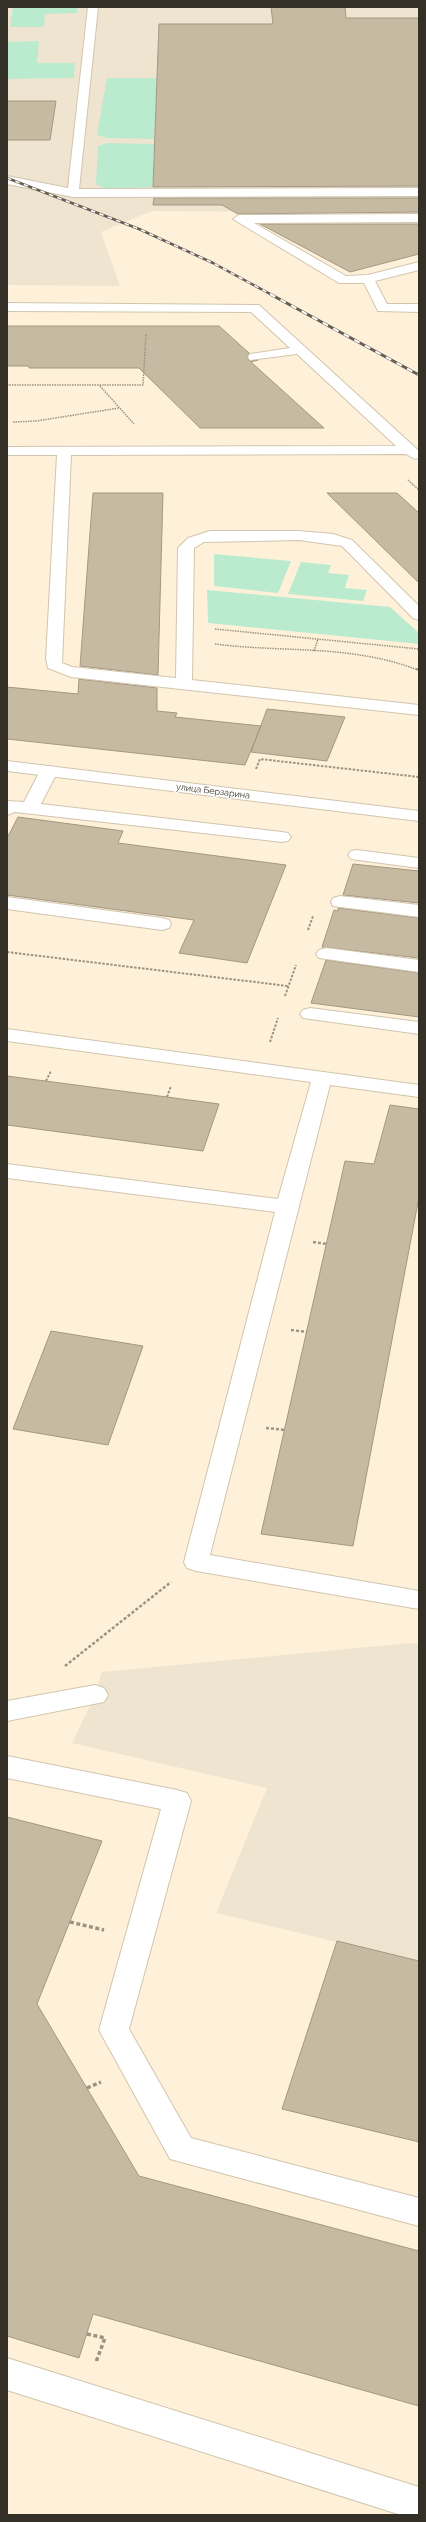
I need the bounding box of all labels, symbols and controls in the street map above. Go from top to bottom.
street label: улица Берзарина [175,781,251,801]

